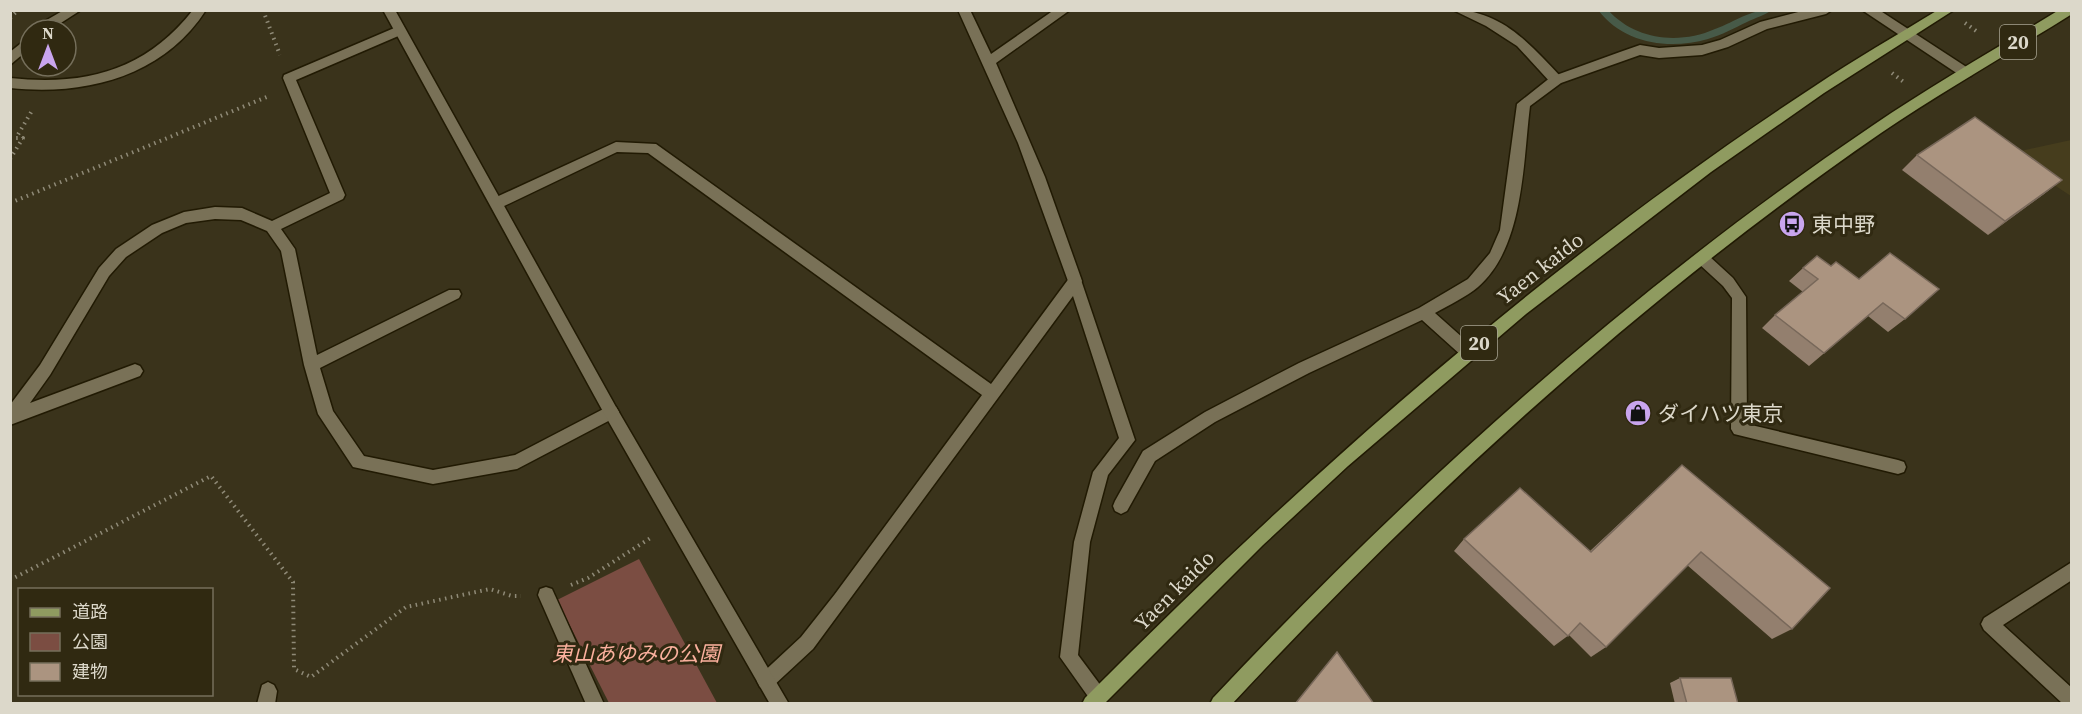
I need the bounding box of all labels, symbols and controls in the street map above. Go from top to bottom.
north arrow [18,18,78,78]
text: N [42,22,54,44]
road number: 20 [2000,25,2036,59]
bus stop icon: 東中野 [1777,209,1807,239]
place label: 東中野 [1812,210,1875,239]
street label: Yaen kaido [1491,225,1589,311]
road number: 20 [1461,326,1497,360]
shop icon: ダイハツ東京 [1623,398,1653,428]
place label: ダイハツ東京 [1658,399,1784,428]
street label: Yaen kaido [1128,544,1220,636]
legend [18,588,213,696]
text: 道路 [72,599,108,624]
text: 公園 [72,629,108,654]
park label: 東山あゆみの公園 [552,639,723,668]
text: 建物 [72,659,108,684]

